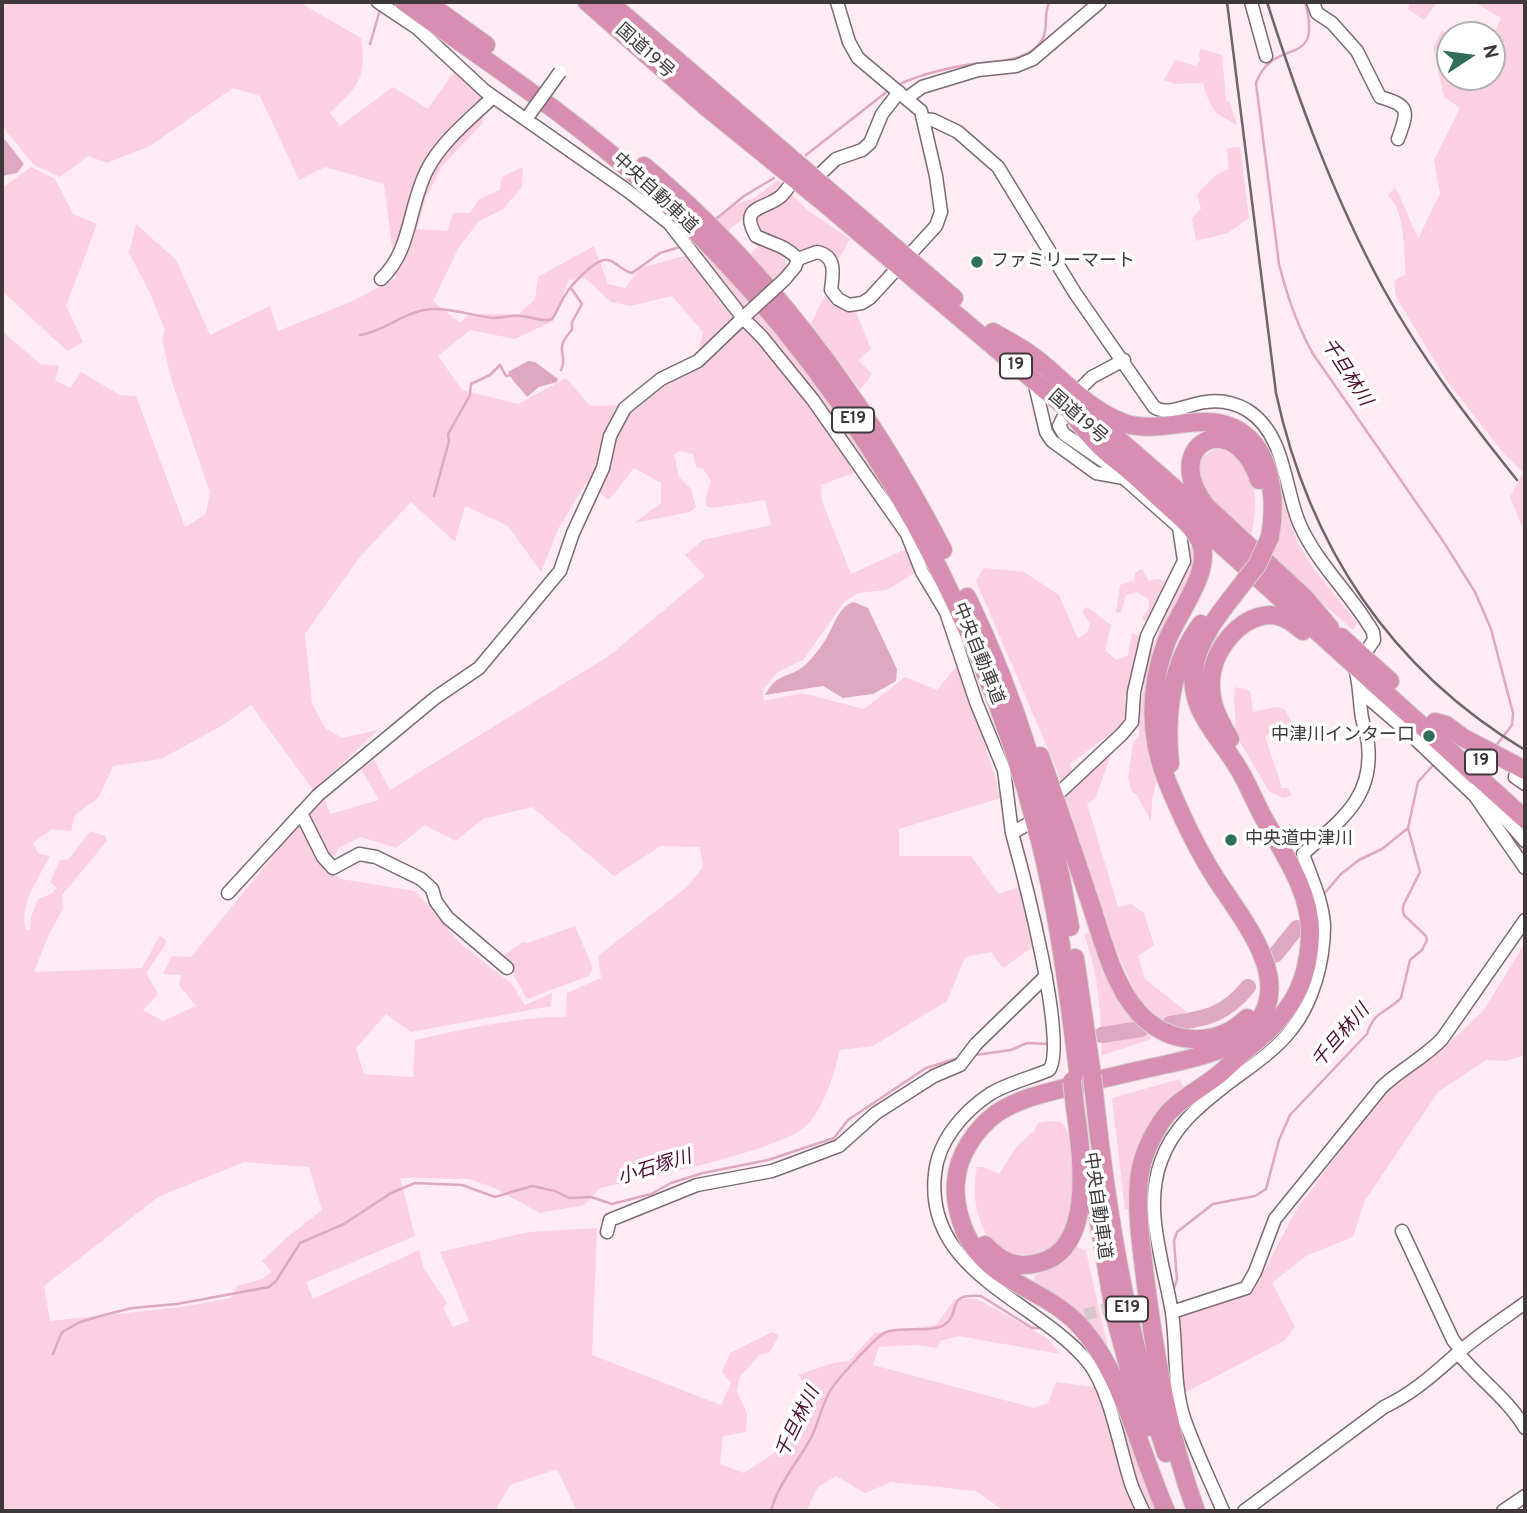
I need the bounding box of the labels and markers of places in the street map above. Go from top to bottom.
place label: ファミリーマート [991,251,1135,273]
marker: ファミリーマート [969,254,985,270]
place label: 中津川インター口 [1271,725,1415,747]
marker: 中津川インター口 [1421,728,1437,744]
place label: 中央道中津川 [1245,829,1353,851]
marker: 中央道中津川 [1223,832,1239,848]

